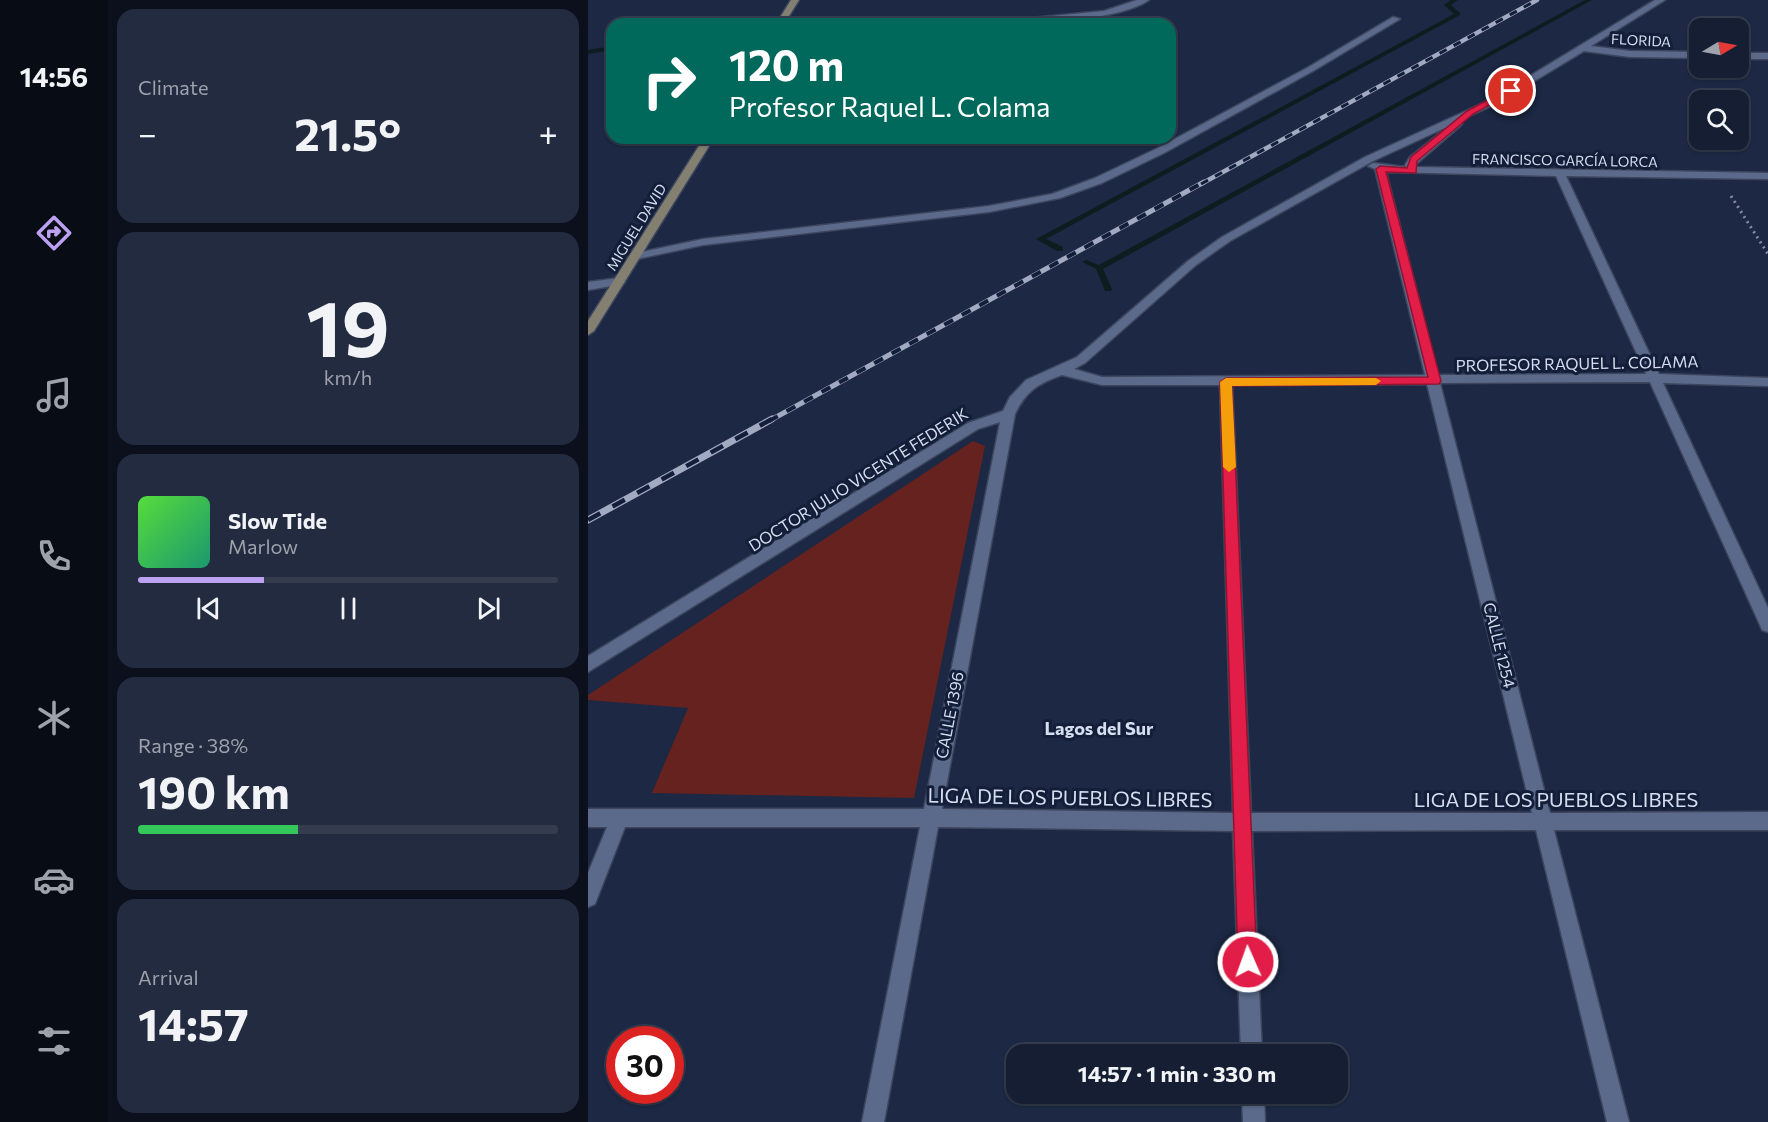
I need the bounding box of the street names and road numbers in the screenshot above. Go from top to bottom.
street label: FLORIDA [1611,30,1672,50]
street label: FRANCISCO GARCÍA LORCA [1472,150,1658,170]
street label: MIGUEL DAVID [603,180,669,274]
street label: PROFESOR RAQUEL L. COLAMA [1455,351,1699,375]
street label: DOCTOR JULIO VICENTE FEDERIK [745,403,971,555]
street label: CALLE 1254 [1480,600,1520,690]
street label: CALLE 1396 [931,670,967,760]
street label: LIGA DE LOS PUEBLOS LIBRES [928,783,1212,811]
street label: LIGA DE LOS PUEBLOS LIBRES [1414,787,1698,811]

